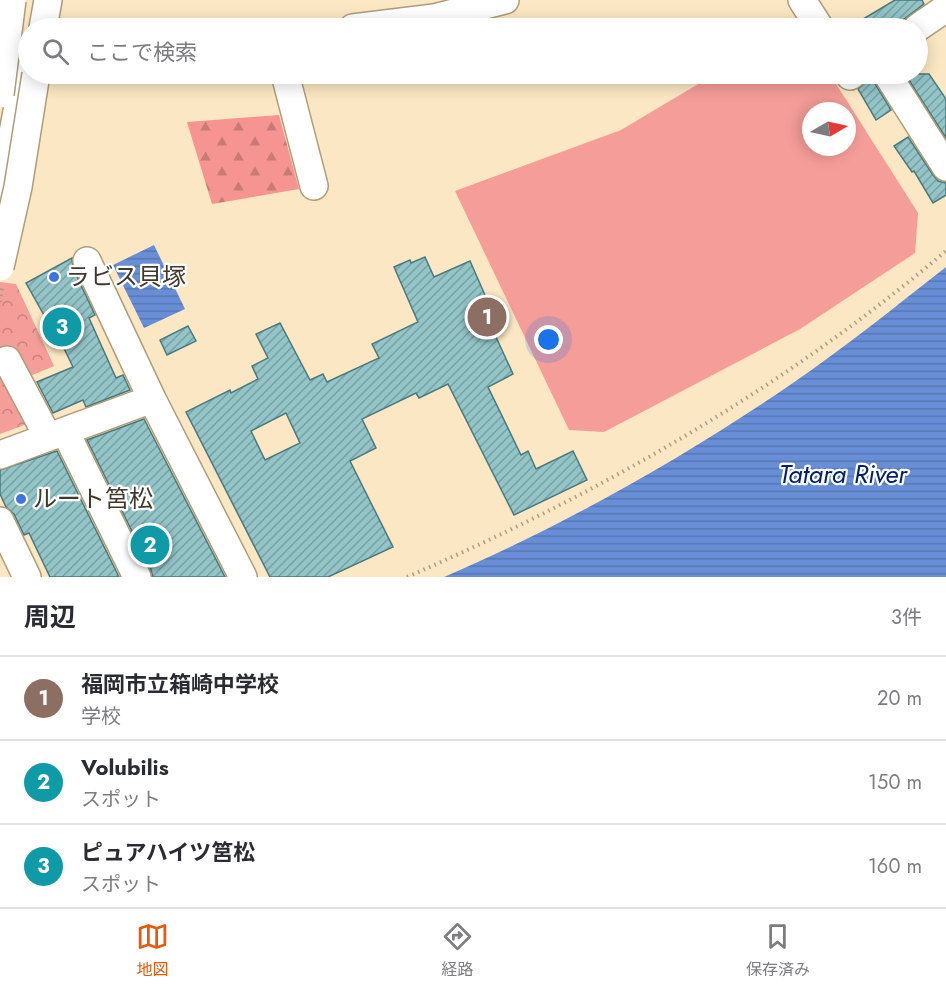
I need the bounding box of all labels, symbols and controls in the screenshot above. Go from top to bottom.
search box [18,18,928,84]
icon: search [39,35,72,68]
text: ここで検索 [87,36,197,68]
north arrow [802,102,856,156]
place label: ラビス貝塚 [66,259,186,294]
marker: ラビス貝塚 [47,270,61,284]
pin: 1 [468,294,506,340]
pin: 3 [42,304,82,350]
your location [534,325,563,354]
water label: Tatara River [779,455,908,493]
place label: ルート筥松 [33,481,153,516]
marker: ルート筥松 [14,492,28,506]
pin: 2 [130,522,170,568]
text: 周辺 [24,598,76,636]
text: 3件 [891,603,922,632]
text: 福岡市立箱崎中学校 [81,668,279,700]
text: 1 [38,684,49,713]
text: 20 m [877,684,922,713]
text: 学校 [81,702,121,731]
text: Volubilis [81,751,169,783]
text: 2 [37,768,50,797]
text: 150 m [868,768,922,797]
text: スポット [81,785,161,814]
text: ピュアハイツ筥松 [81,836,255,868]
text: 3 [37,852,50,881]
text: 160 m [868,852,922,881]
text: スポット [81,870,161,899]
tab: 地図 [136,920,169,981]
tab: 経路 [441,920,474,981]
tab: 保存済み [746,920,810,981]

